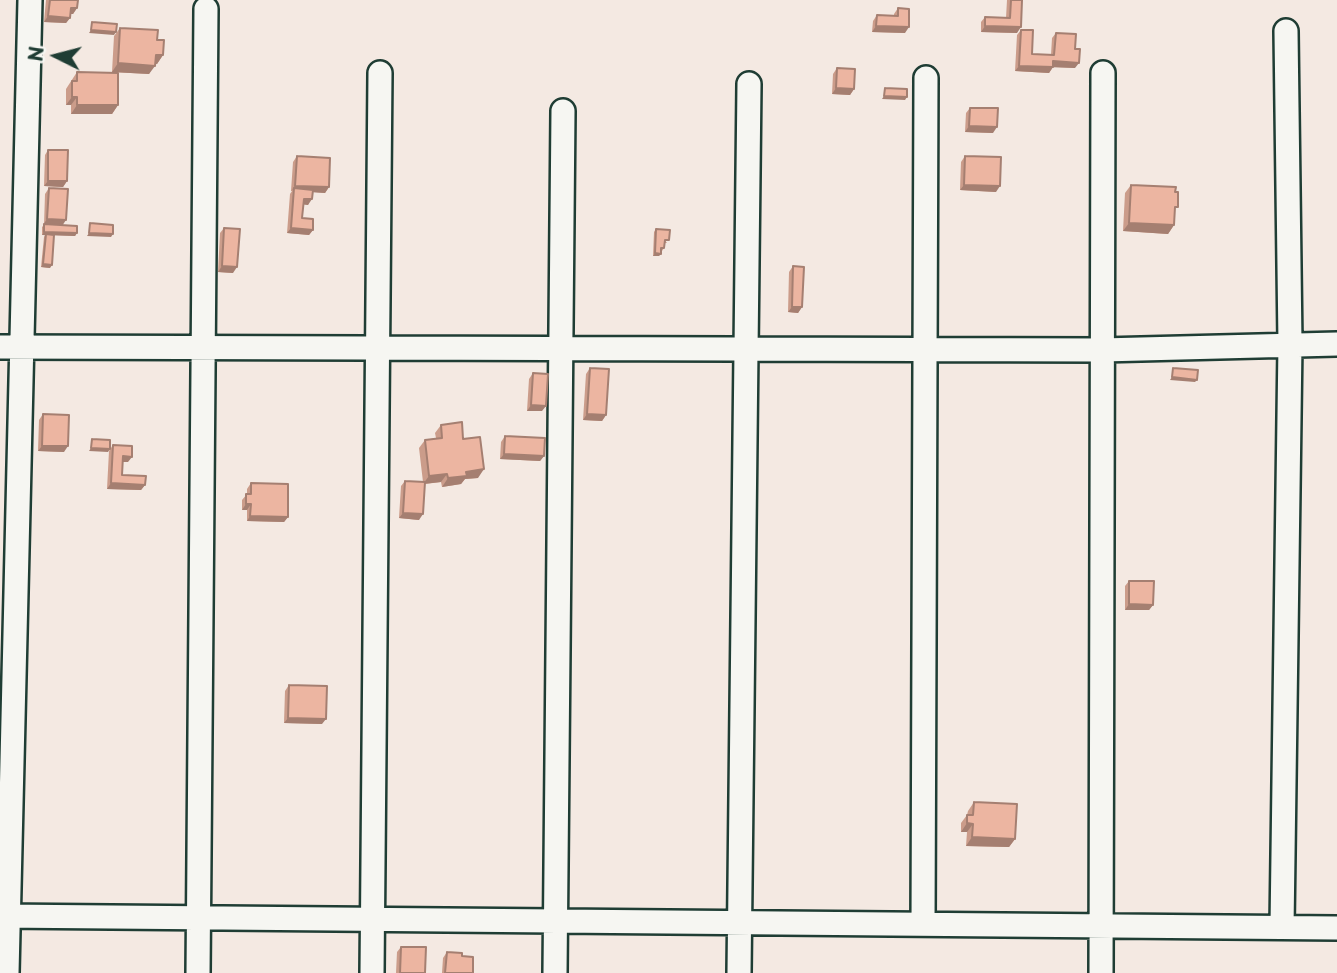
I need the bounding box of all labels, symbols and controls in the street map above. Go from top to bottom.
north arrow [21,21,91,91]
text: N [20,45,50,63]

